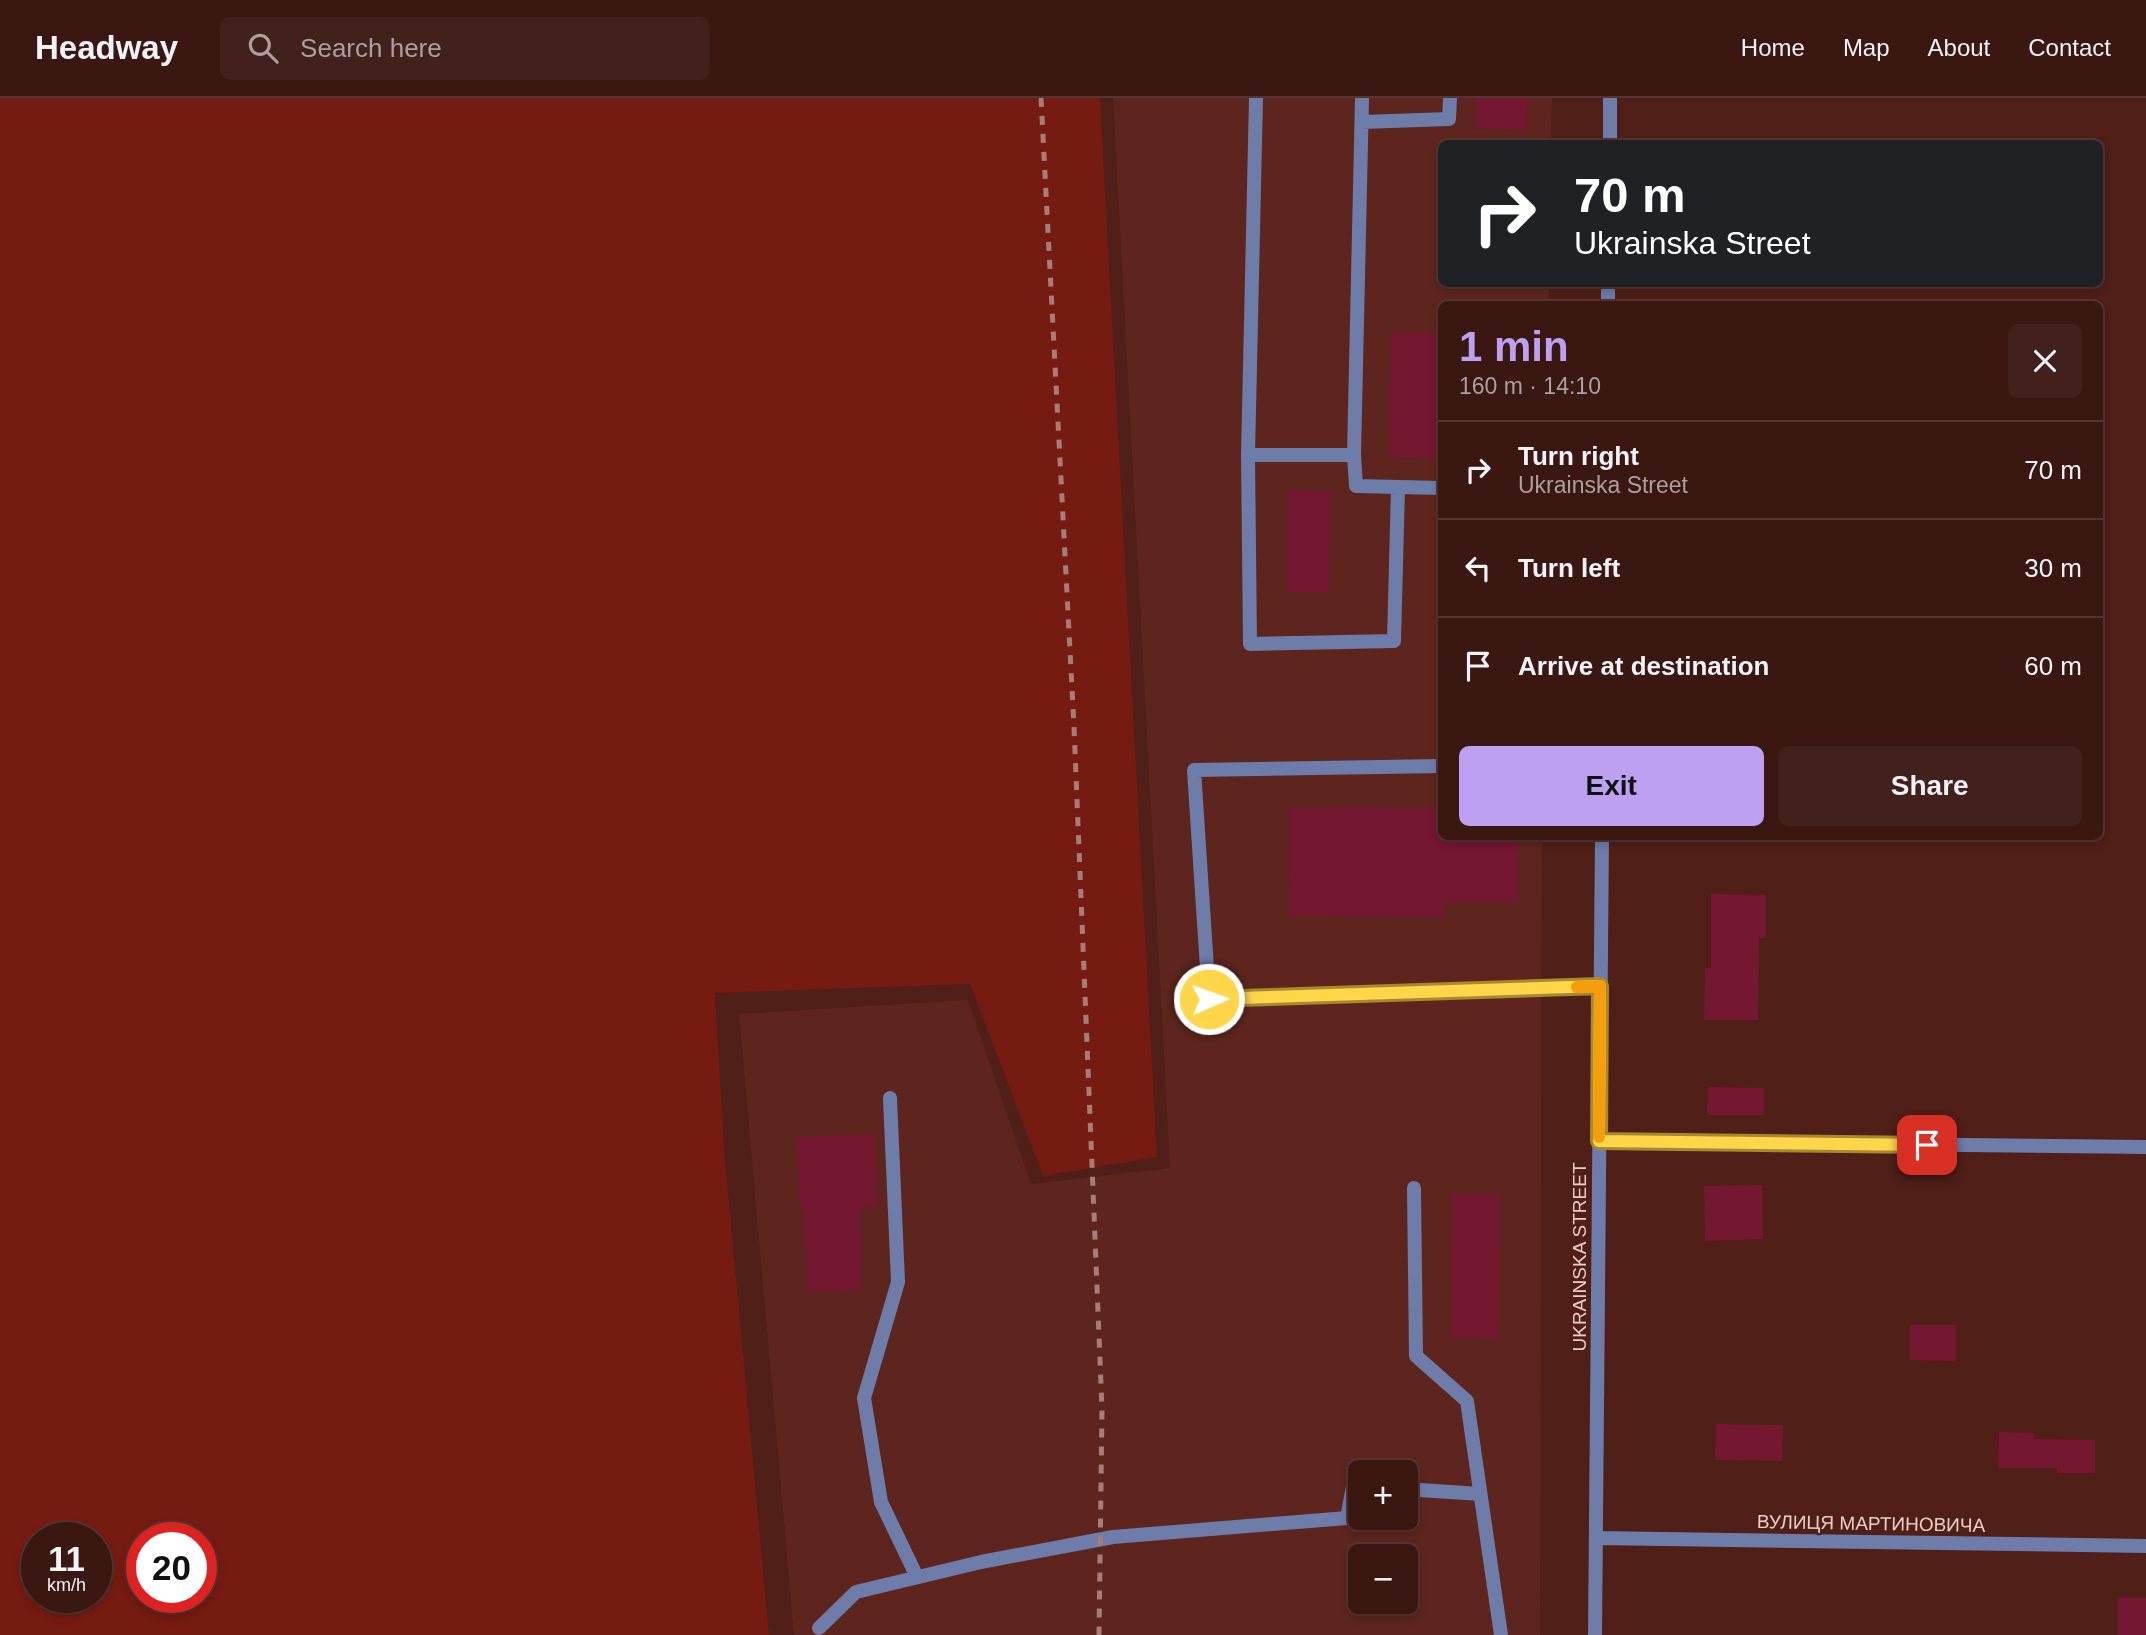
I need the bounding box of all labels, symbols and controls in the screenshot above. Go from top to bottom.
search box [220,17,710,80]
text: Headway [35,29,178,66]
icon: search [244,29,282,67]
text: Search here [300,33,442,63]
text: Home [1741,34,1805,61]
text: Map [1843,34,1890,61]
text: About [1928,34,1990,61]
text: Contact [2028,34,2111,61]
icon: right [1459,168,1550,259]
text: 70 m [1574,168,1686,222]
text: Ukrainska Street [1574,225,1811,261]
text: 1 min [1459,323,1569,370]
button: close [2008,324,2082,398]
text: 160 m · 14:10 [1459,373,1601,399]
text: Turn right [1518,441,1639,471]
icon: right [1459,451,1497,489]
text: 70 m [2024,455,2082,485]
text: Ukrainska Street [1518,472,1688,498]
icon: left [1459,549,1497,587]
text: Turn left [1518,553,1620,583]
text: 30 m [2024,553,2082,583]
icon: arrive [1459,647,1497,685]
text: Arrive at destination [1518,651,1769,681]
text: 60 m [2024,651,2082,681]
button: Exit [1459,746,1764,826]
button: Share [1778,746,2082,826]
position arrow [1172,962,1246,1036]
pin [1897,1115,1957,1175]
icon: arrive [1908,1126,1946,1164]
street label: UKRAINSKA STREET [1569,1162,1590,1352]
map controls [1348,1460,1418,1614]
button: + [1348,1460,1418,1530]
street label: ВУЛИЦЯ МАРТИНОВИЧА [1757,1511,1986,1536]
speed limit sign: 20 [126,1522,217,1613]
text: 11 [48,1539,85,1578]
button: − [1348,1544,1418,1614]
text: km/h [47,1575,86,1595]

